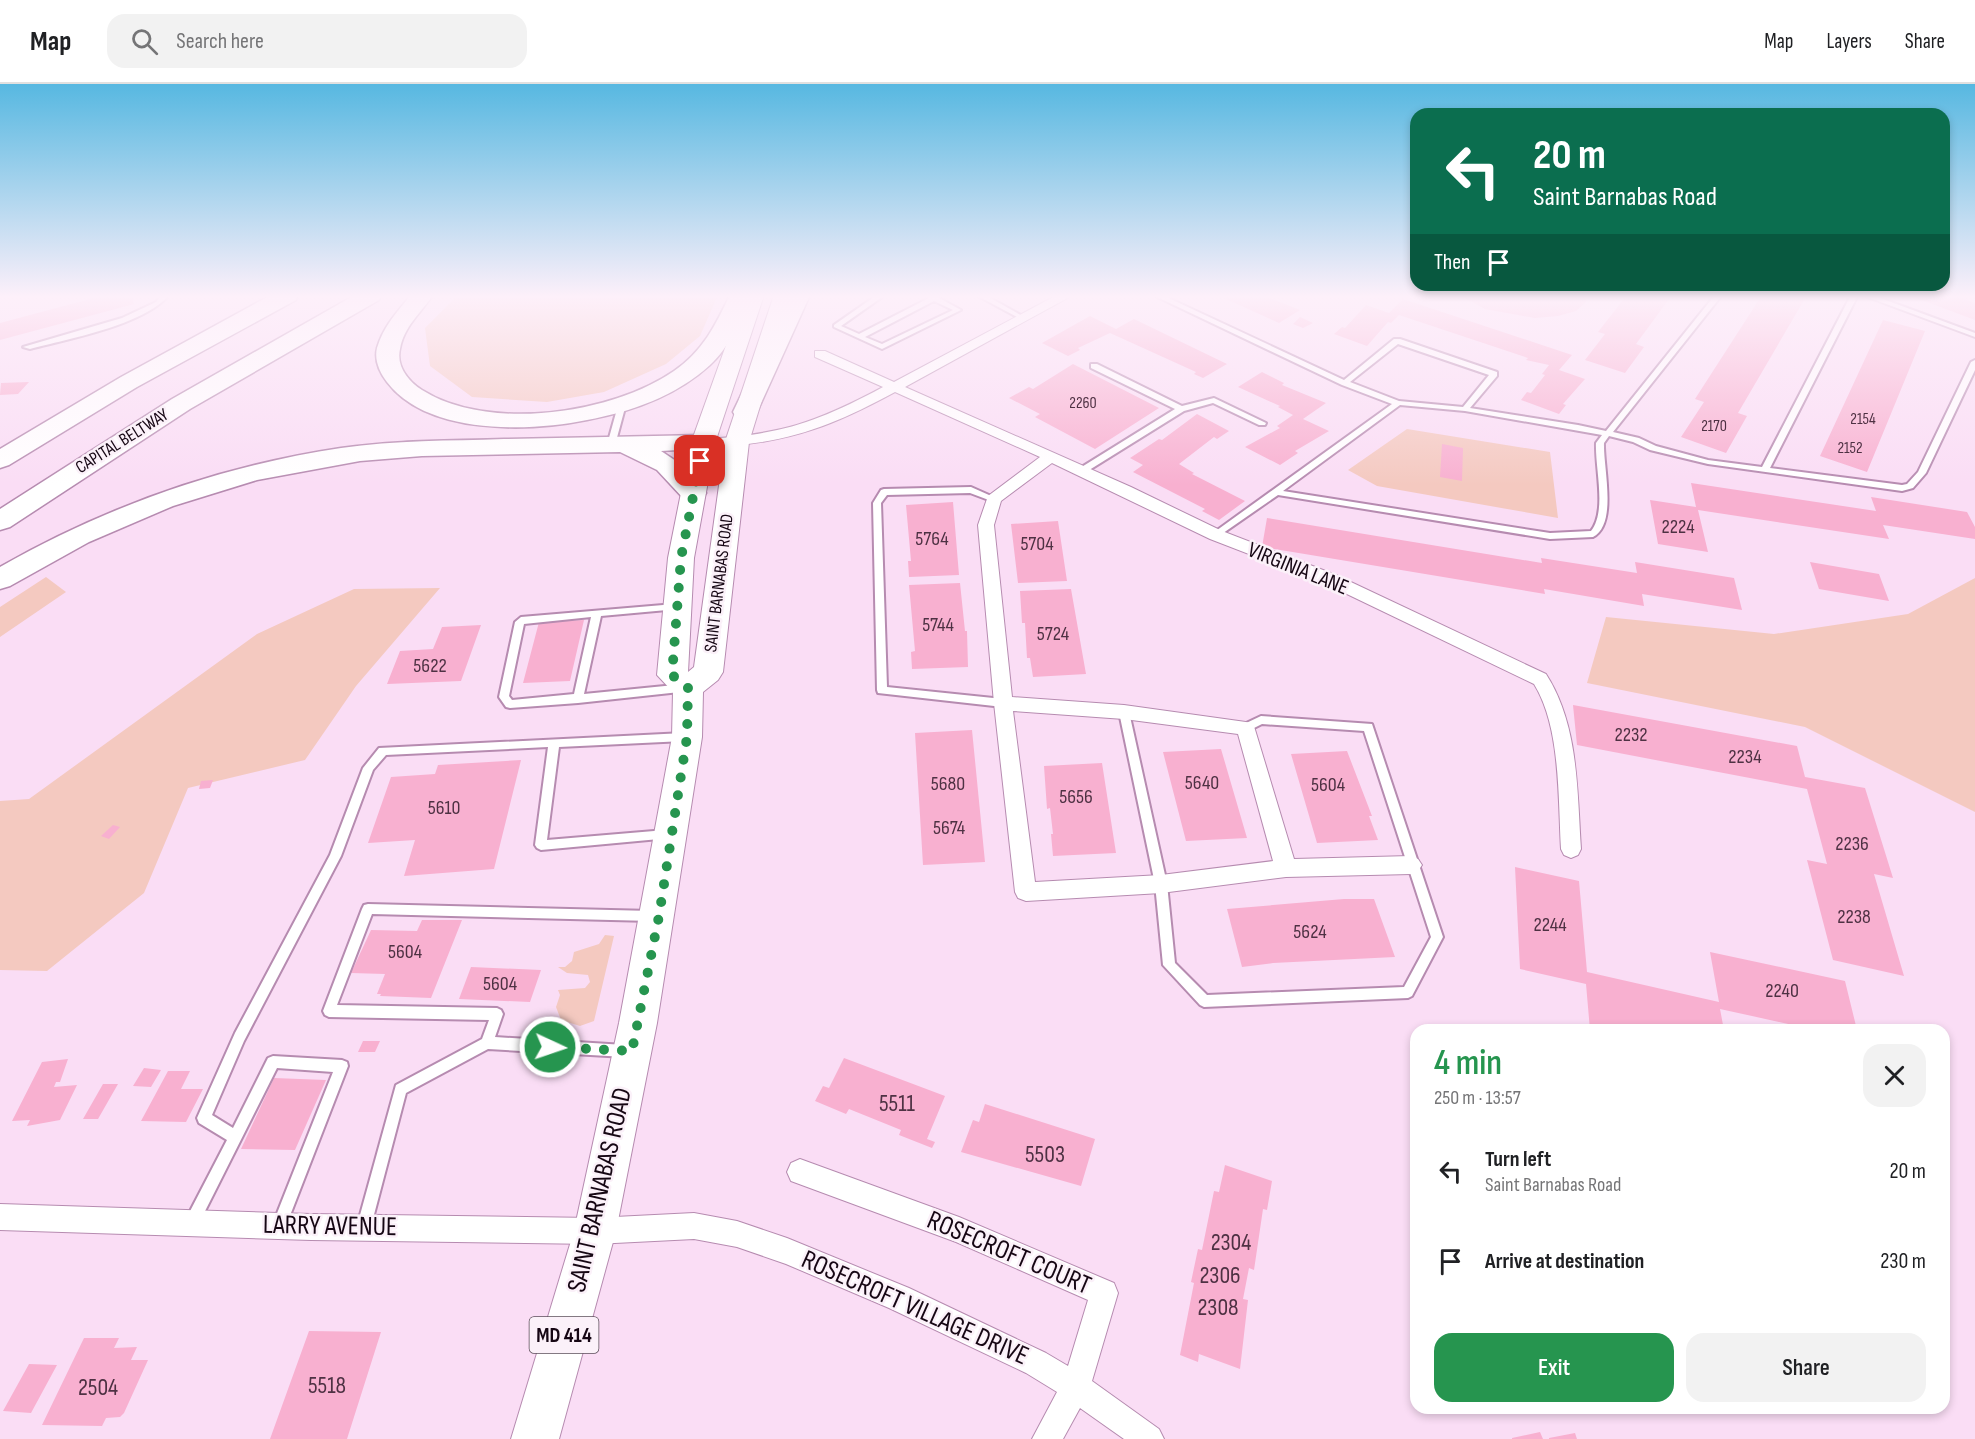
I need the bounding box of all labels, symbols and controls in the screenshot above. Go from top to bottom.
search box [107,14,527,68]
text: Map [30,25,71,58]
icon: search [128,25,161,58]
text: Search here [176,28,264,55]
text: Map [1764,29,1793,54]
text: Layers [1826,29,1872,54]
text: Share [1905,29,1945,54]
text: 20 m [1533,130,1606,181]
icon: left [1434,132,1512,210]
text: Saint Barnabas Road [1533,181,1717,213]
icon: arrive [1482,246,1515,279]
text: Then [1434,249,1470,276]
house number: 2260 [1069,394,1097,413]
street label: CAPITAL BELTWAY [72,404,173,478]
house number: 2154 [1850,410,1876,429]
house number: 2170 [1701,417,1727,436]
pin [674,435,725,486]
house number: 2152 [1837,439,1863,458]
icon: arrive [683,444,716,477]
street label: SAINT BARNABAS ROAD [700,513,738,653]
house number: 2224 [1662,515,1695,539]
house number: 5764 [915,527,949,551]
house number: 5704 [1020,532,1054,556]
street label: VIRGINIA LANE [1244,537,1352,601]
house number: 5744 [922,613,954,637]
house number: 5724 [1037,622,1069,646]
house number: 5622 [413,654,447,678]
house number: 2232 [1614,723,1648,747]
house number: 2234 [1728,745,1762,769]
house number: 5640 [1185,771,1219,795]
house number: 5680 [931,772,965,796]
house number: 5604 [1311,773,1345,797]
house number: 5656 [1059,785,1093,809]
house number: 5610 [428,796,460,820]
house number: 5674 [933,816,965,840]
house number: 2236 [1835,832,1869,856]
house number: 2238 [1837,905,1871,929]
house number: 2244 [1533,913,1567,937]
house number: 5624 [1293,920,1327,944]
house number: 5604 [388,940,422,964]
house number: 5604 [483,972,517,996]
house number: 2240 [1765,979,1799,1003]
position arrow [518,1015,582,1079]
text: 4 min [1434,1042,1502,1085]
button: close [1863,1044,1926,1107]
street label: SAINT BARNABAS ROAD [561,1085,639,1295]
text: 250 m · 13:57 [1434,1086,1521,1110]
house number: 5511 [879,1089,916,1118]
house number: 5503 [1025,1140,1065,1169]
text: Turn left [1485,1146,1551,1173]
icon: left [1434,1155,1467,1188]
text: 20 m [1890,1158,1926,1185]
text: Saint Barnabas Road [1485,1173,1621,1197]
street label: ROSECROFT COURT [922,1204,1096,1302]
street label: LARRY AVENUE [263,1209,397,1243]
house number: 2304 [1211,1228,1251,1257]
street label: ROSECROFT VILLAGE DRIVE [797,1244,1033,1372]
icon: arrive [1434,1245,1467,1278]
text: Arrive at destination [1485,1248,1644,1275]
text: 230 m [1880,1248,1926,1275]
house number: 2306 [1199,1261,1241,1290]
house number: 2308 [1197,1293,1239,1322]
road number: MD 414 [530,1317,598,1353]
button: Exit [1434,1333,1674,1402]
button: Share [1686,1333,1926,1402]
house number: 5518 [308,1371,346,1400]
house number: 2504 [78,1373,118,1402]

